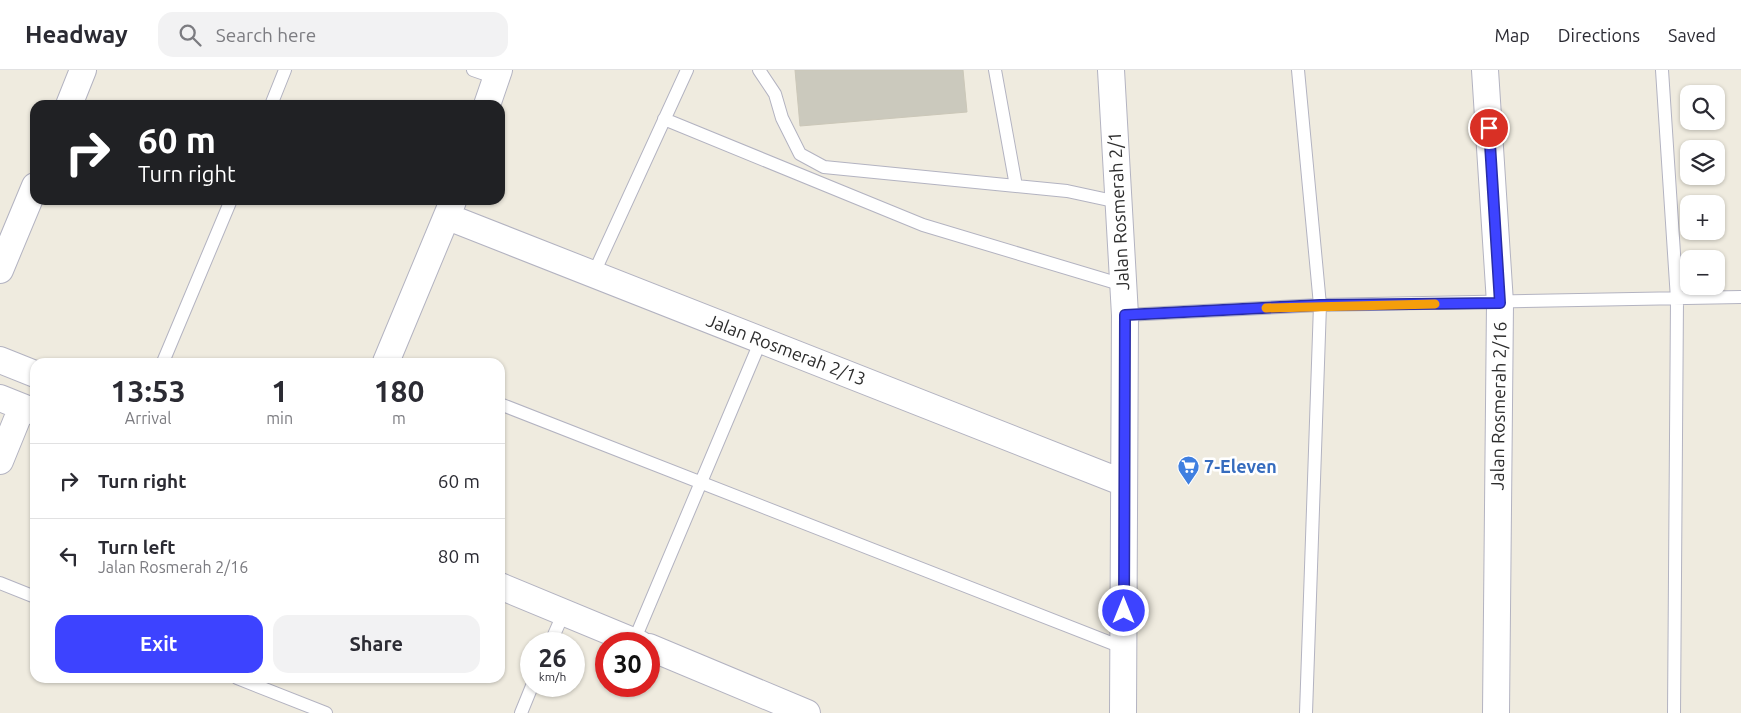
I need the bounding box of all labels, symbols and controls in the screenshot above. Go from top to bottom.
search box [158,12,508,57]
text: Headway [25,21,128,48]
icon: search [176,21,204,49]
text: Search here [216,24,316,46]
text: Map [1494,25,1530,45]
text: Directions [1558,25,1640,45]
text: Saved [1668,25,1716,45]
map controls [1680,85,1725,295]
button: search [1680,85,1725,130]
pin [1468,107,1510,149]
icon: arrive [1475,114,1503,142]
icon: right [55,120,120,185]
text: 60 m [138,120,216,160]
street label: Jalan Rosmerah 2/1 [1104,131,1132,291]
button: layers [1680,140,1725,185]
text: Turn right [138,161,236,186]
button: + [1680,195,1725,240]
button: − [1680,250,1725,295]
street label: Jalan Rosmerah 2/13 [704,309,869,389]
street label: Jalan Rosmerah 2/16 [1487,321,1509,491]
text: 13:53 [111,374,186,408]
text: 1 [271,374,288,408]
text: 180 [374,374,424,408]
text: Arrival [125,409,171,427]
text: min [266,409,293,427]
text: m [392,409,406,427]
supermarket icon: 7-Eleven [1176,455,1200,486]
place label: 7-Eleven [1204,456,1277,476]
icon: right [55,467,83,495]
text: Turn right [98,470,186,492]
text: 60 m [438,470,480,492]
text: Turn left [98,536,176,558]
icon: left [55,542,83,570]
text: 80 m [438,545,480,567]
text: Jalan Rosmerah 2/16 [98,558,248,576]
position arrow [1097,584,1149,636]
button: Exit [55,615,263,673]
button: Share [273,615,480,673]
speed limit sign: 30 [595,632,660,697]
text: 26 [538,644,567,672]
text: km/h [539,670,566,683]

